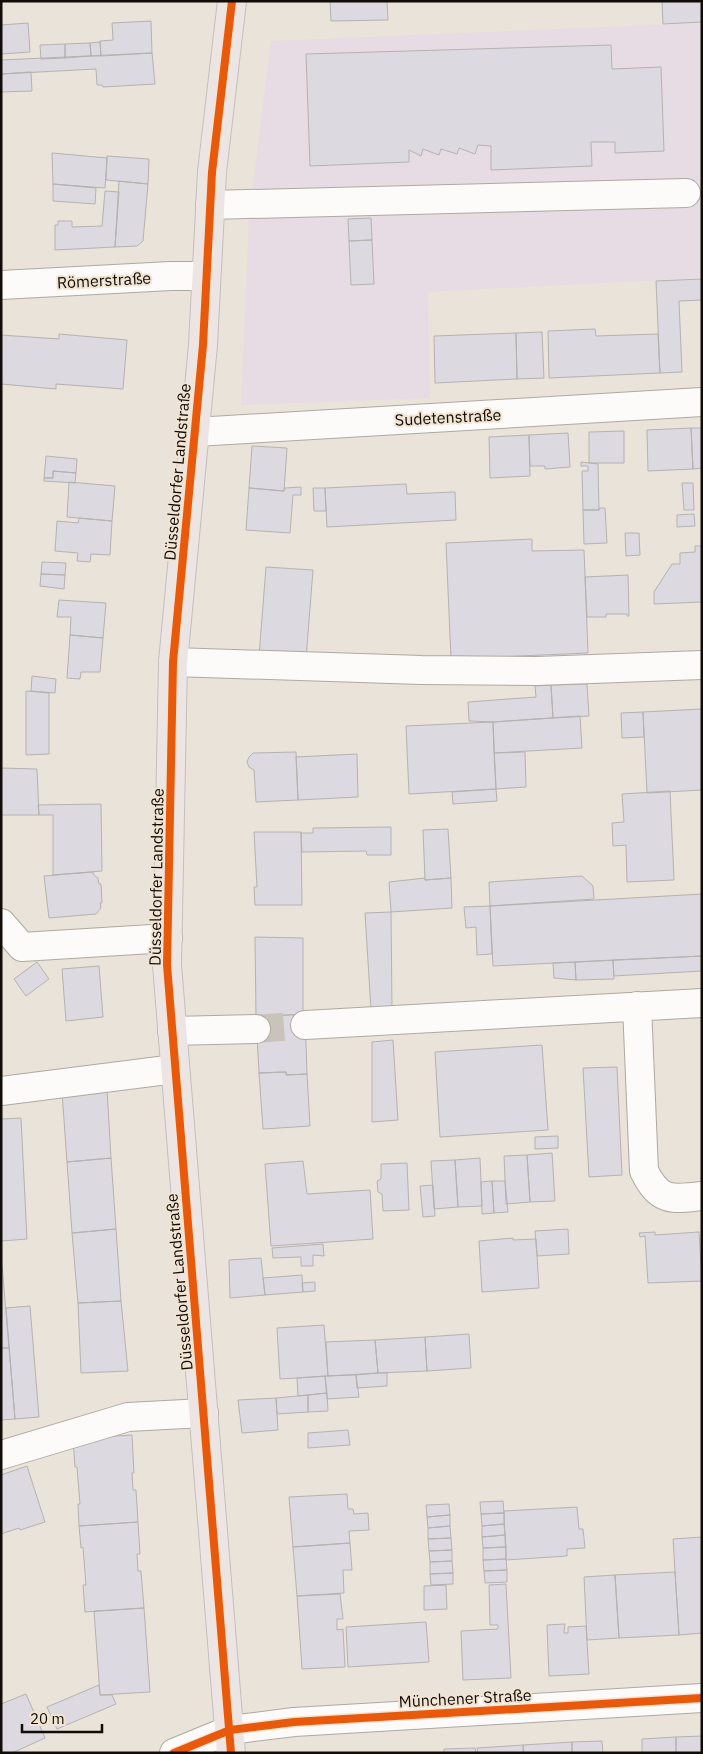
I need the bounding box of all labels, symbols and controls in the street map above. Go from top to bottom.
street label: Römerstraße [56,268,152,292]
street label: Düsseldorfer Landstraße [159,382,195,561]
street label: Sudetenstraße [394,404,502,430]
street label: Düsseldorfer Landstraße [144,788,168,966]
street label: Düsseldorfer Landstraße [161,1192,197,1371]
street label: Münchener Straße [398,1685,532,1711]
scale bar [22,1702,102,1734]
text: 20 m [30,1709,65,1728]

